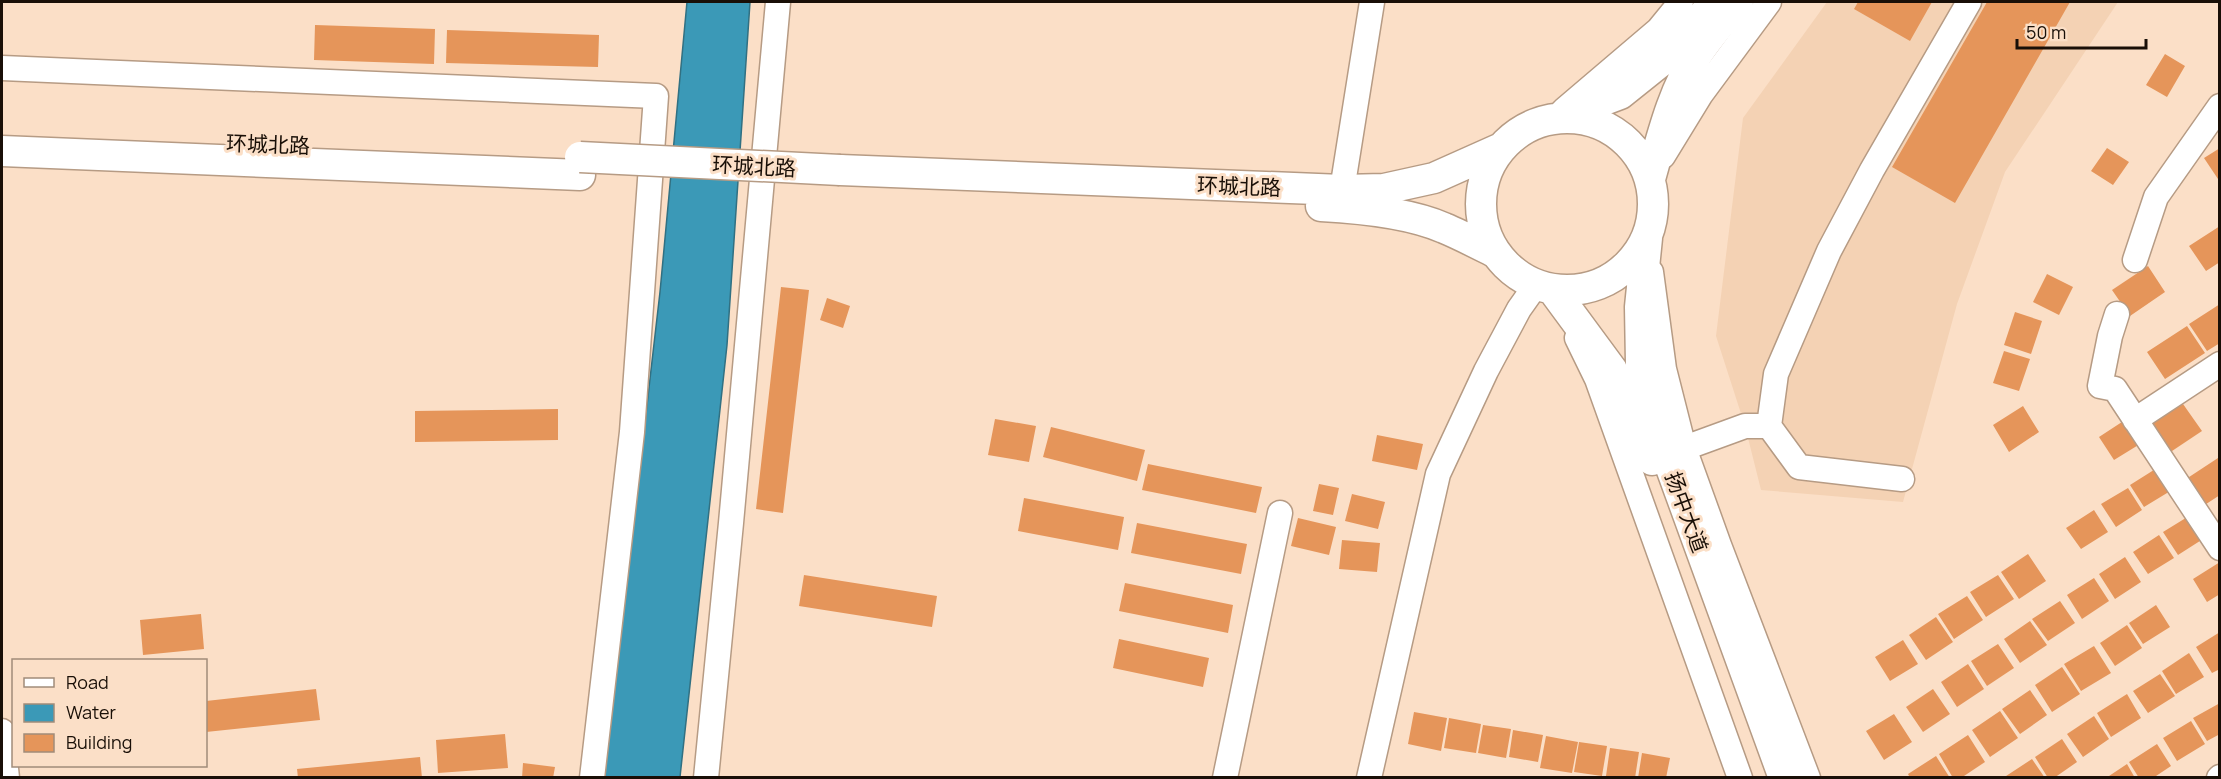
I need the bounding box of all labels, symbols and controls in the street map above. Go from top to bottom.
scale bar [2017,12,2146,50]
text: 50 m [2026,20,2066,44]
street label: 环城北路 [226,129,310,159]
street label: 环城北路 [711,150,797,182]
street label: 环城北路 [1197,171,1281,201]
street label: 扬中大道 [1659,468,1715,556]
legend [12,659,207,767]
text: Road [66,670,109,694]
text: Water [66,700,116,724]
text: Building [66,730,132,754]

